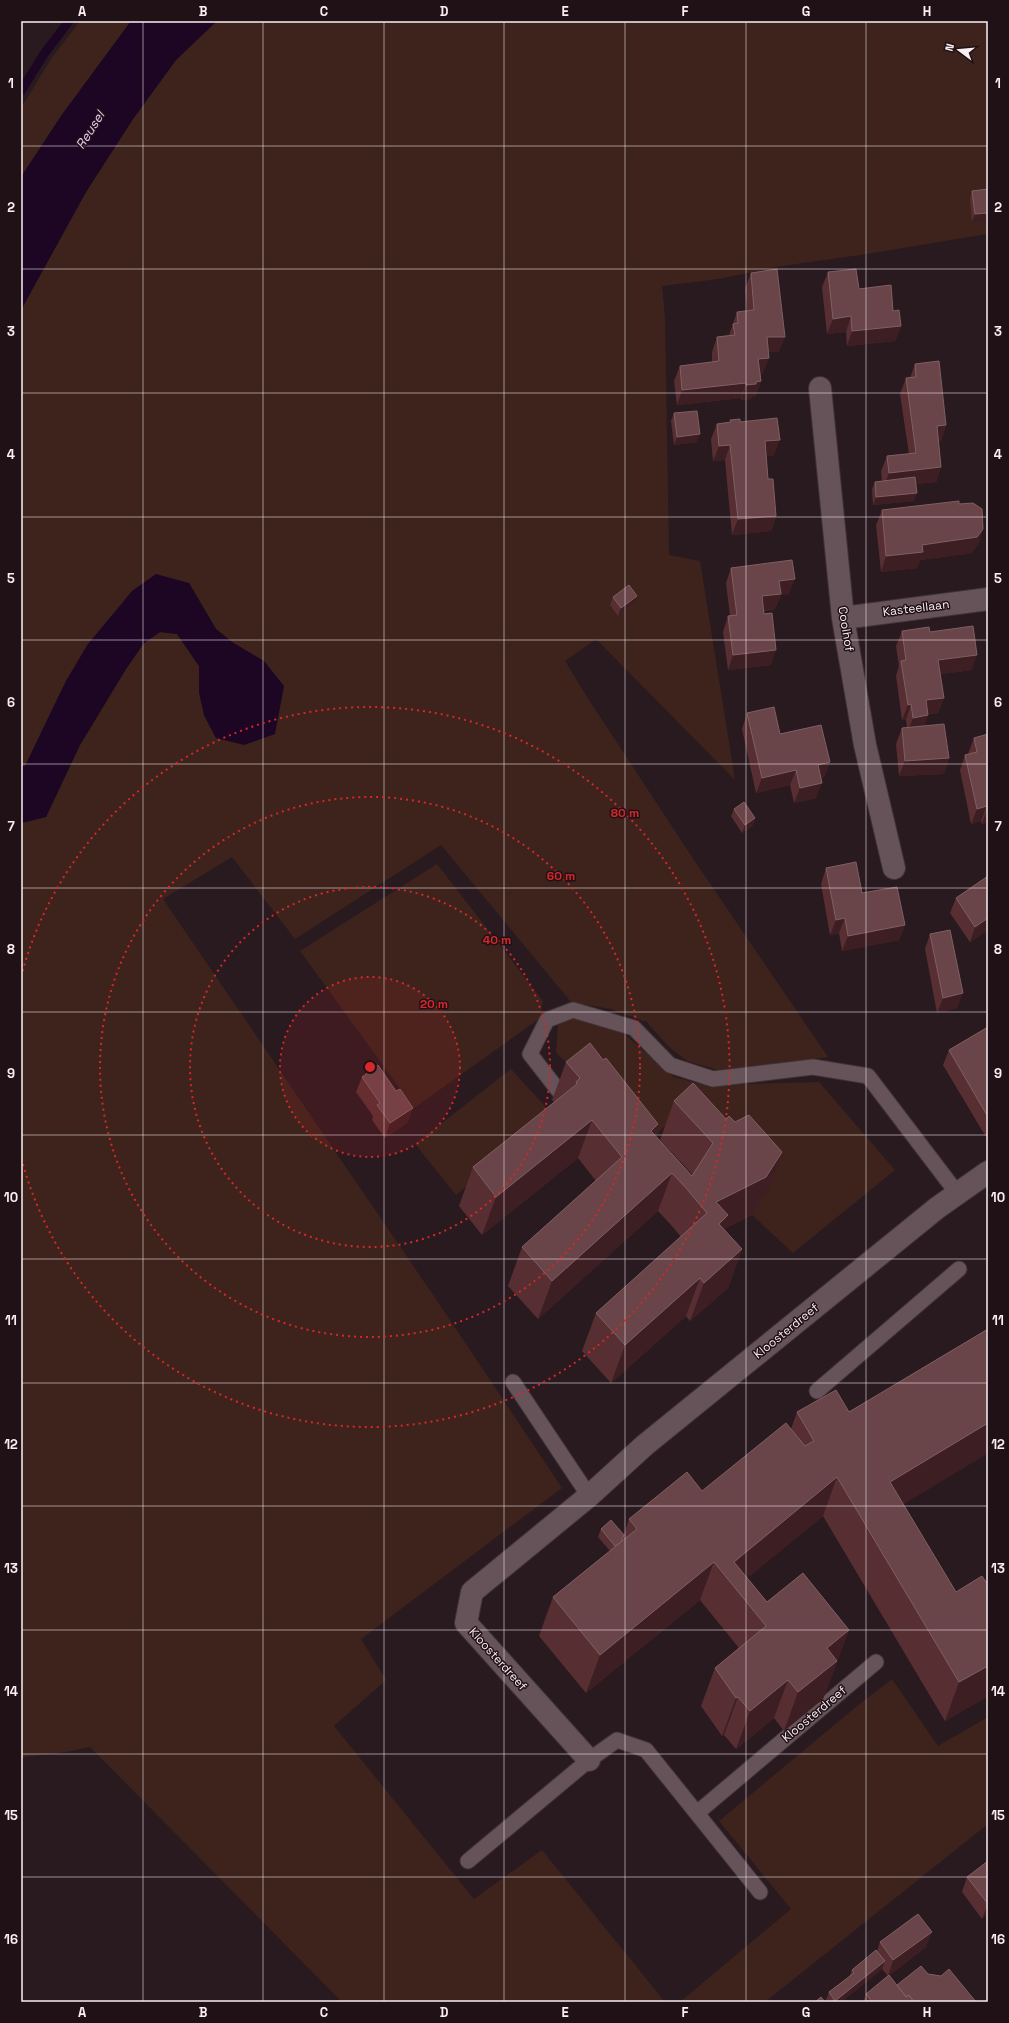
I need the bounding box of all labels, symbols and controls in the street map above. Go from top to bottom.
text: A [78,3,87,20]
text: B [199,3,208,20]
text: C [320,3,328,20]
text: D [440,3,449,20]
text: E [561,3,569,20]
text: F [682,3,689,20]
text: G [802,3,810,20]
text: H [923,3,931,20]
north arrow [939,30,979,70]
text: N [942,42,957,53]
text: 1 [8,75,14,92]
text: 1 [995,75,1001,92]
water label: Reusel [72,106,109,152]
text: 2 [7,199,15,216]
text: 2 [994,199,1002,216]
text: 3 [7,323,15,340]
text: 3 [994,323,1002,340]
text: 4 [7,446,15,463]
text: 4 [994,446,1002,463]
text: 5 [7,570,15,587]
text: 5 [994,570,1002,587]
street label: Kasteellaan [882,596,950,620]
street label: Coolhof [835,605,857,653]
text: 6 [7,694,15,711]
text: 6 [994,694,1002,711]
text: 80 m [611,805,639,821]
text: 7 [7,818,15,835]
text: 7 [994,818,1002,835]
text: 60 m [547,868,575,884]
text: 40 m [483,932,511,948]
text: 8 [7,941,15,958]
text: 8 [994,941,1002,958]
text: 20 m [420,996,448,1012]
centre of rings [363,1060,377,1074]
text: 9 [7,1065,15,1082]
text: 9 [994,1065,1002,1082]
text: 10 [4,1189,18,1206]
text: 10 [991,1189,1005,1206]
street label: Kloosterdreef [750,1300,822,1362]
text: 11 [5,1312,17,1329]
text: 11 [992,1312,1004,1329]
text: 12 [4,1436,18,1453]
text: 12 [991,1436,1005,1453]
text: 13 [4,1560,18,1577]
text: 13 [991,1560,1005,1577]
street label: Kloosterdreef [466,1624,530,1694]
street label: Kloosterdreef [778,1682,850,1746]
text: 14 [4,1683,18,1700]
text: 14 [991,1683,1005,1700]
text: 15 [4,1807,18,1824]
text: 15 [991,1807,1005,1824]
text: 16 [4,1931,18,1948]
text: 16 [991,1931,1005,1948]
text: A [78,2004,87,2021]
text: B [199,2004,208,2021]
text: C [320,2004,328,2021]
text: D [440,2004,449,2021]
text: E [561,2004,569,2021]
text: F [682,2004,689,2021]
text: G [802,2004,810,2021]
text: H [923,2004,931,2021]

